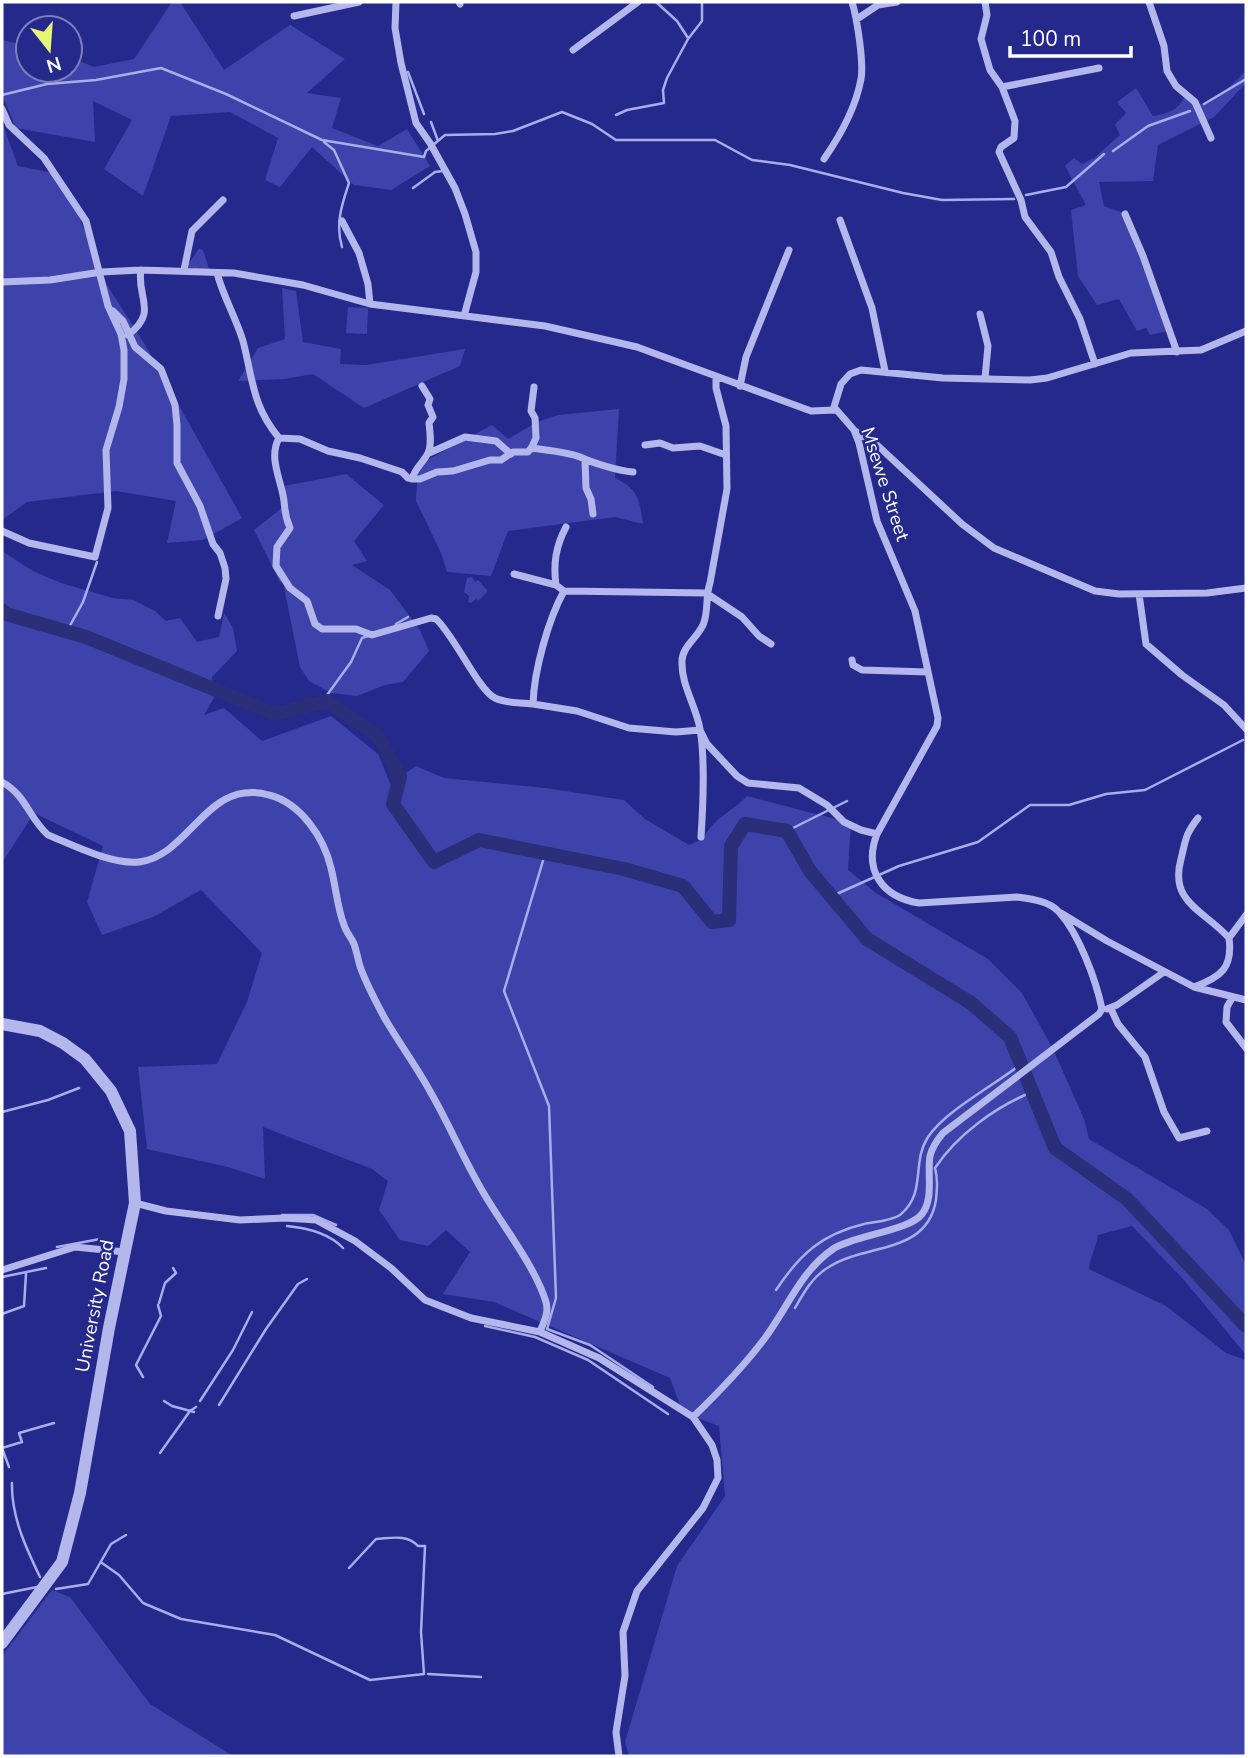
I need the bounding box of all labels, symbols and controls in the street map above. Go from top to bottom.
north arrow [14,14,84,84]
scale bar [1010,14,1131,58]
text: 100 m [1020,25,1081,53]
text: N [43,50,64,79]
street label: Msewe Street [854,424,916,544]
street label: University Road [69,1237,121,1375]

